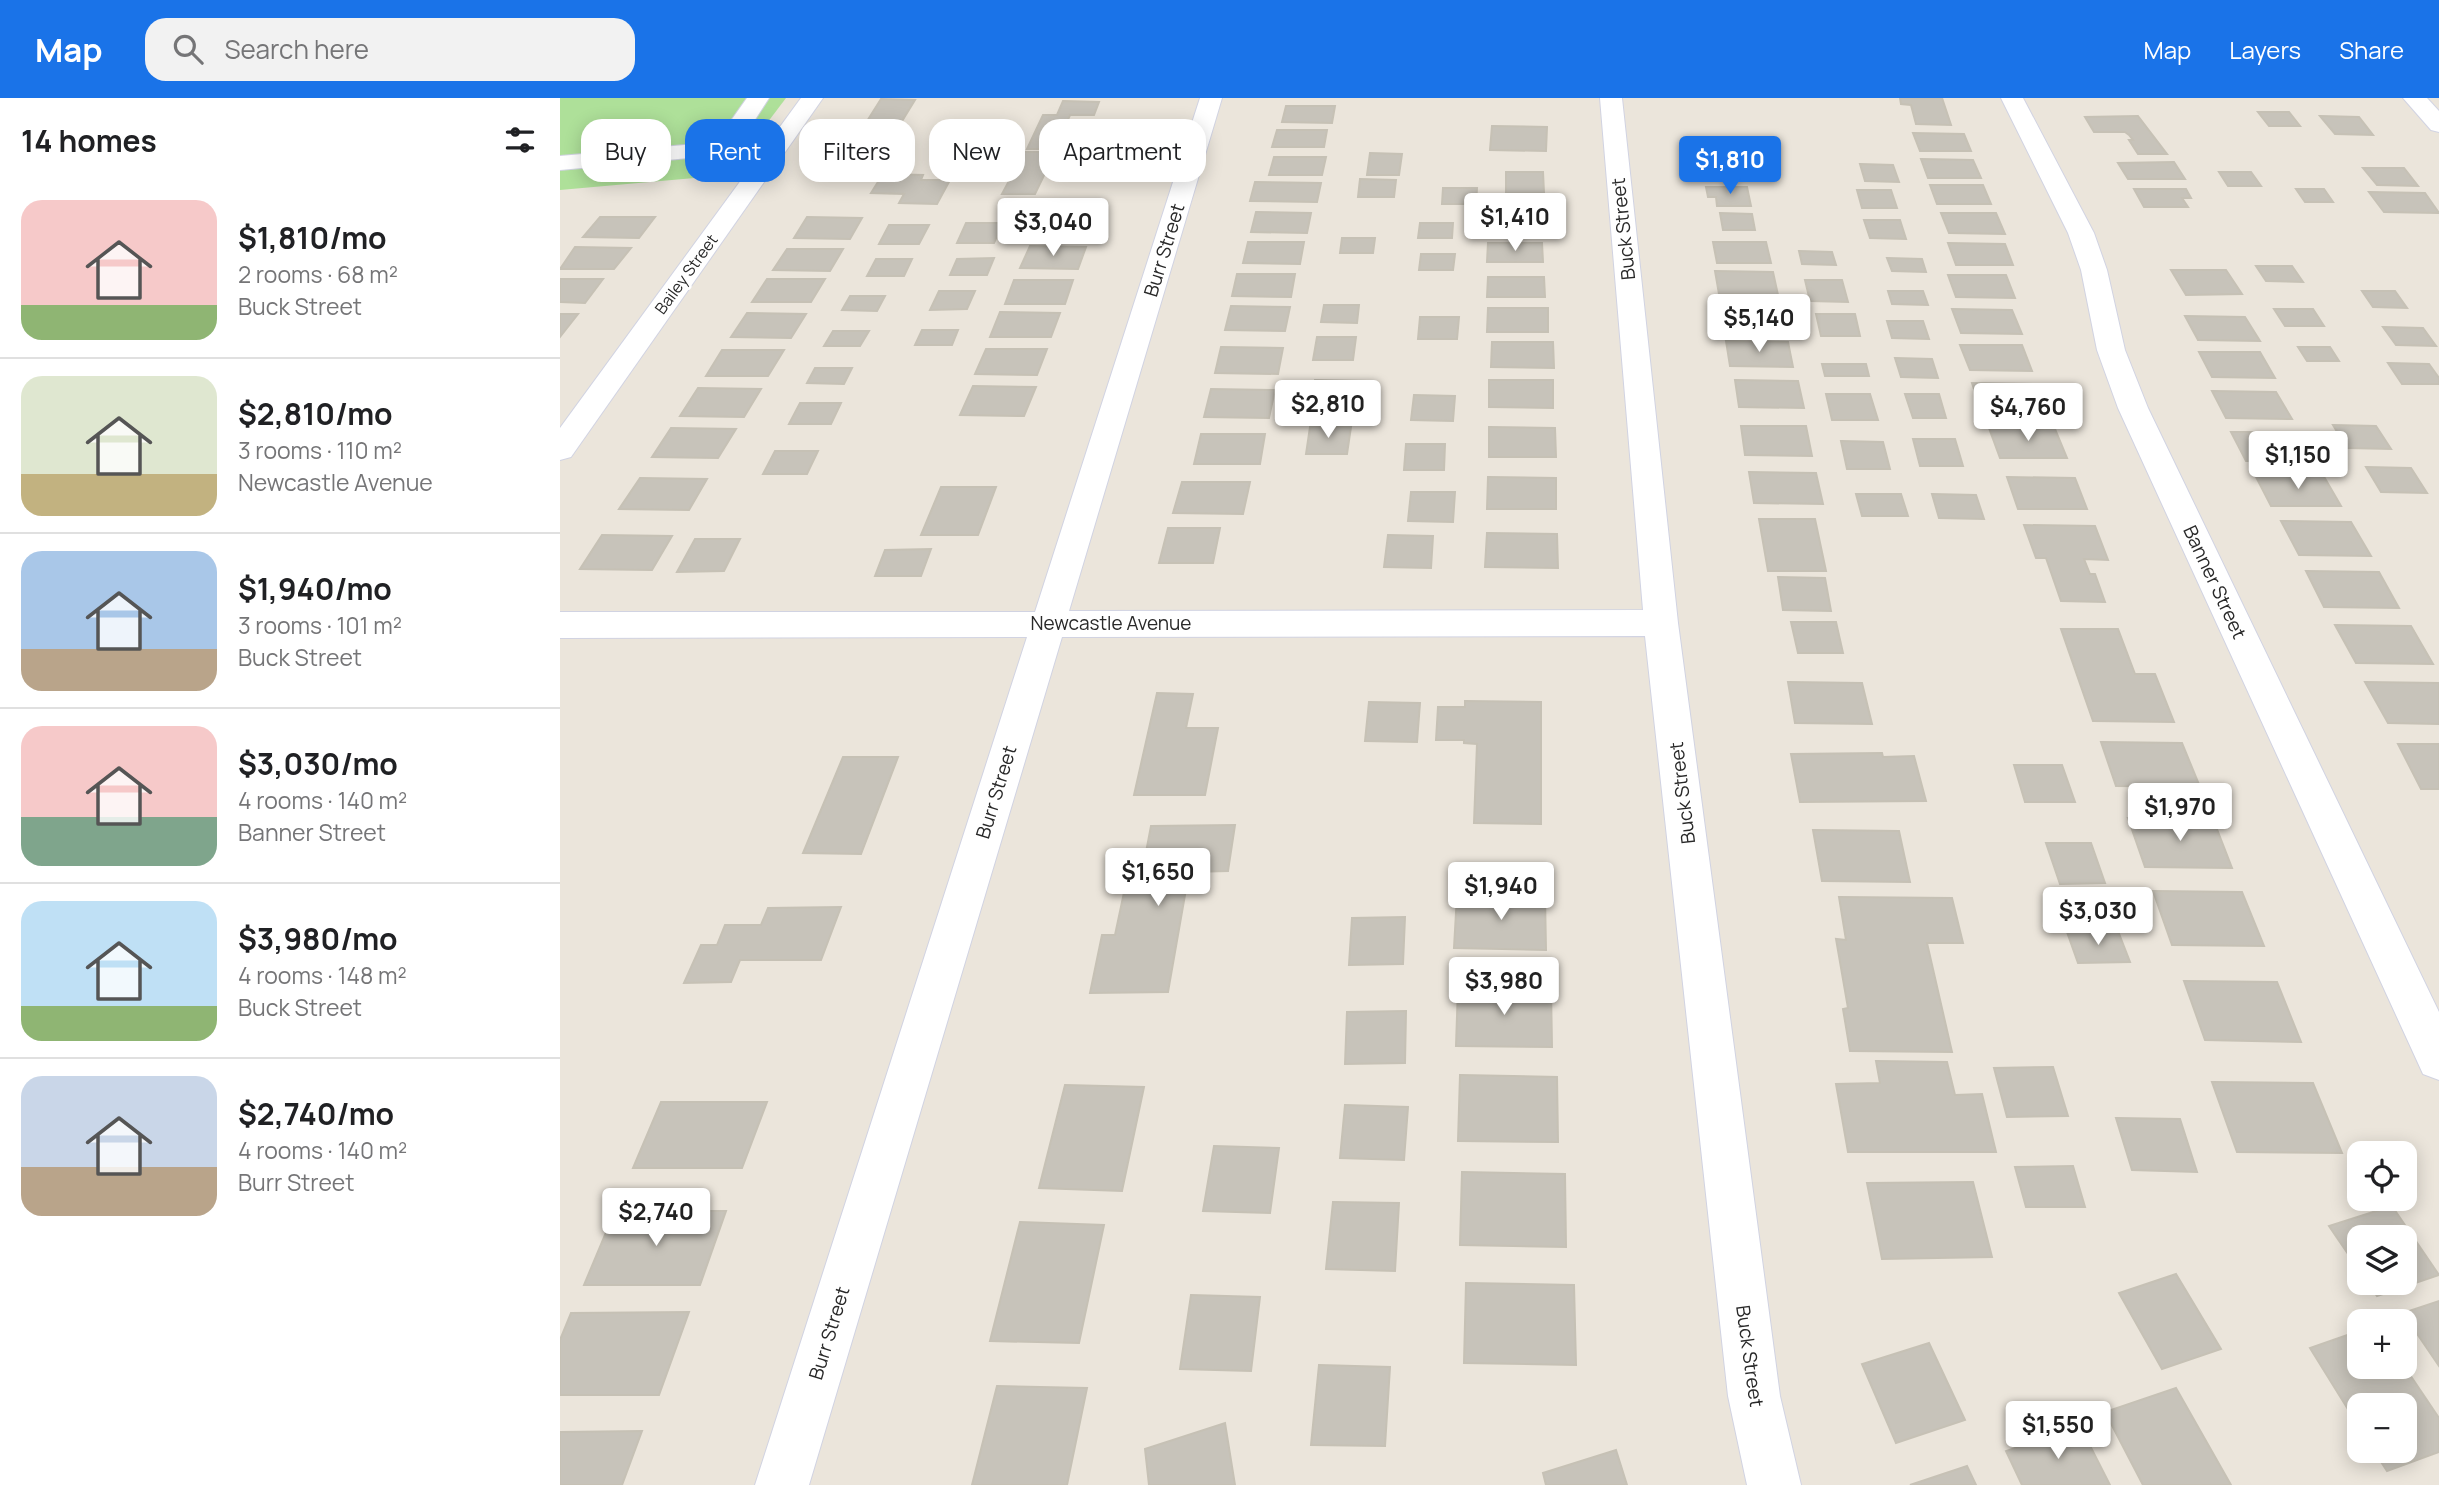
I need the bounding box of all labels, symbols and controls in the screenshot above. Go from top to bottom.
search box [145,18,635,81]
text: Map [35,27,103,72]
icon: search [169,30,207,68]
text: Search here [225,31,369,67]
text: Map [2144,33,2191,66]
text: Layers [2229,33,2301,66]
text: Share [2339,33,2404,66]
chip: Buy [581,119,671,182]
chip: Rent [685,119,785,182]
chip: Filters [799,119,915,182]
chip: New [929,119,1025,182]
chip: Apartment [1039,119,1206,182]
text: 14 homes [21,120,157,161]
icon: filters [501,121,539,159]
pin: $1,810 [1673,136,1787,196]
text: $1,810 [1695,143,1765,175]
street label: Buck Street [1605,177,1641,281]
pin: $1,410 [1458,194,1572,253]
pin: $3,040 [996,198,1110,258]
street label: Burr Street [1137,200,1191,300]
text: $1,410 [1480,200,1550,232]
text: $3,040 [1013,205,1093,237]
text: $1,810/mo [238,217,387,258]
icon: home [77,228,161,312]
street label: Bailey Street [649,230,723,318]
text: 2 rooms · 68 m² [238,258,398,290]
text: Buck Street [238,290,362,322]
pin: $5,140 [1702,294,1816,354]
text: $5,140 [1723,301,1795,333]
pin: $2,810 [1271,380,1385,440]
pin: $4,760 [1971,384,2085,443]
text: $2,810 [1291,387,1365,419]
text: $4,760 [1990,390,2066,422]
text: $2,810/mo [238,393,392,434]
icon: home [77,404,161,488]
pin: $1,150 [2241,432,2355,491]
text: 3 rooms · 110 m² [238,434,402,466]
text: $1,150 [2265,438,2331,470]
text: Newcastle Avenue [238,466,433,498]
street label: Banner Street [2177,521,2253,643]
text: $1,940/mo [238,568,392,609]
icon: home [77,579,161,663]
text: 3 rooms · 101 m² [238,609,402,641]
street label: Newcastle Avenue [1031,610,1191,636]
text: Buck Street [238,641,362,673]
street label: Buck Street [1663,741,1701,845]
street label: Burr Street [969,742,1023,842]
text: $3,030/mo [238,743,398,784]
icon: home [77,754,161,838]
text: 4 rooms · 140 m² [238,784,407,816]
pin: $1,970 [2123,784,2237,843]
text: $1,970 [2144,790,2216,822]
text: Banner Street [238,816,386,848]
pin: $1,650 [1101,848,1215,908]
text: $1,650 [1121,855,1195,887]
pin: $1,940 [1444,862,1558,922]
text: $1,940 [1464,869,1538,901]
pin: $3,030 [2041,888,2155,947]
text: $3,030 [2059,894,2137,926]
text: $3,980/mo [238,918,398,959]
icon: home [77,929,161,1013]
pin: $3,980 [1447,958,1561,1017]
text: 4 rooms · 148 m² [238,959,407,991]
text: $3,980 [1465,964,1543,996]
text: Buck Street [238,991,362,1023]
text: $2,740/mo [238,1093,394,1134]
icon: home [77,1104,161,1188]
text: 4 rooms · 140 m² [238,1134,407,1166]
map controls [2347,1141,2417,1463]
button: locate [2347,1141,2417,1211]
text: Burr Street [238,1166,355,1198]
pin: $2,740 [599,1188,713,1248]
text: $2,740 [618,1195,694,1227]
button: layers [2347,1225,2417,1295]
street label: Burr Street [802,1283,856,1383]
street label: Buck Street [1730,1303,1770,1409]
button: + [2347,1309,2417,1379]
button: − [2347,1393,2417,1463]
pin: $1,550 [2001,1402,2115,1461]
text: $1,550 [2022,1408,2094,1440]

